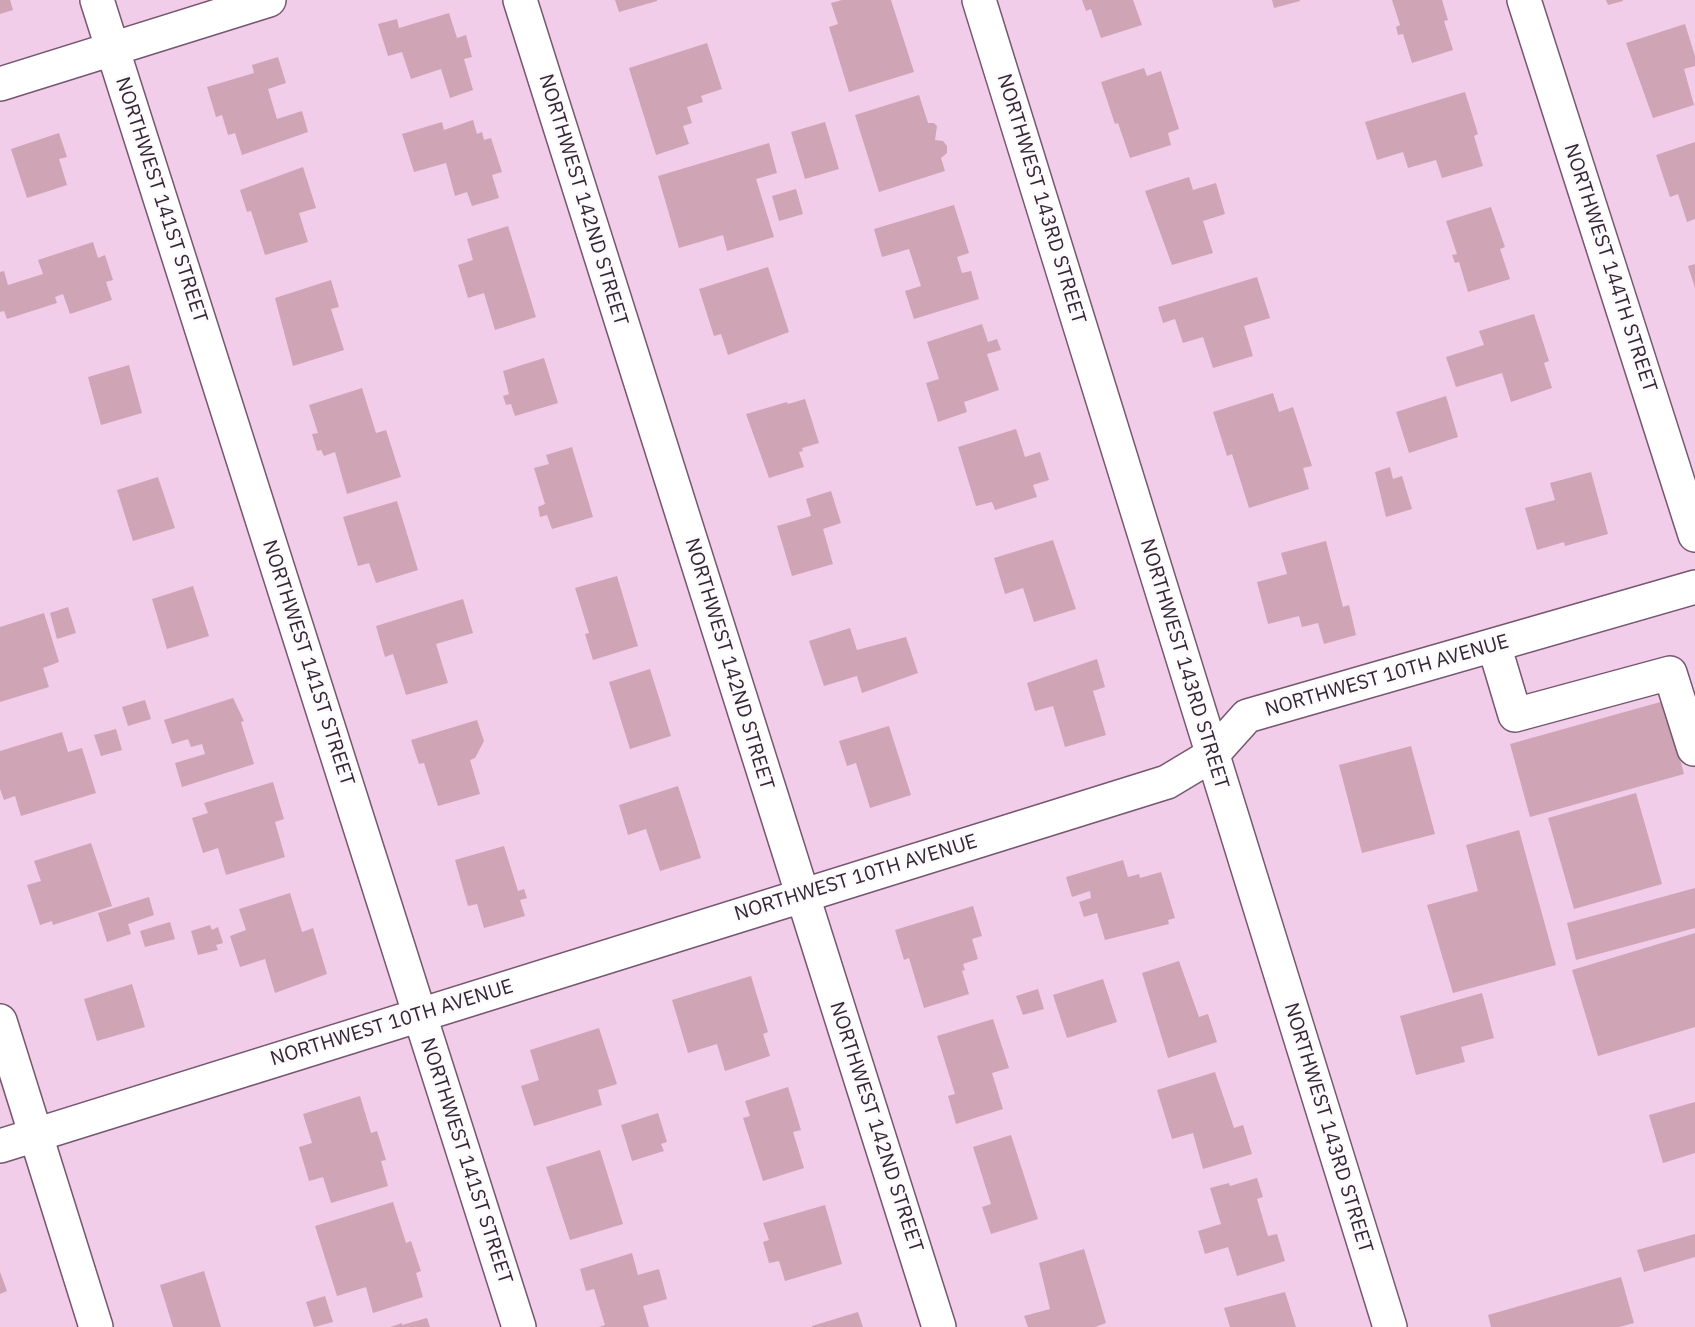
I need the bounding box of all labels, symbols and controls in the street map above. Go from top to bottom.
street label: NORTHWEST 142ND STREET [533,71,633,329]
street label: NORTHWEST 143RD STREET [991,71,1091,327]
street label: NORTHWEST 141ST STREET [110,74,212,326]
street label: NORTHWEST 144TH STREET [1558,141,1662,395]
street label: NORTHWEST 142ND STREET [679,535,779,793]
street label: NORTHWEST 143RD STREET [1134,536,1234,792]
street label: NORTHWEST 141ST STREET [257,537,359,789]
street label: NORTHWEST 10TH AVENUE [1262,630,1512,722]
street label: NORTHWEST 10TH AVENUE [732,830,980,926]
street label: NORTHWEST 10TH AVENUE [268,975,516,1071]
street label: NORTHWEST 142ND STREET [824,999,928,1255]
street label: NORTHWEST 143RD STREET [1278,1000,1378,1256]
street label: NORTHWEST 141ST STREET [415,1035,517,1287]

